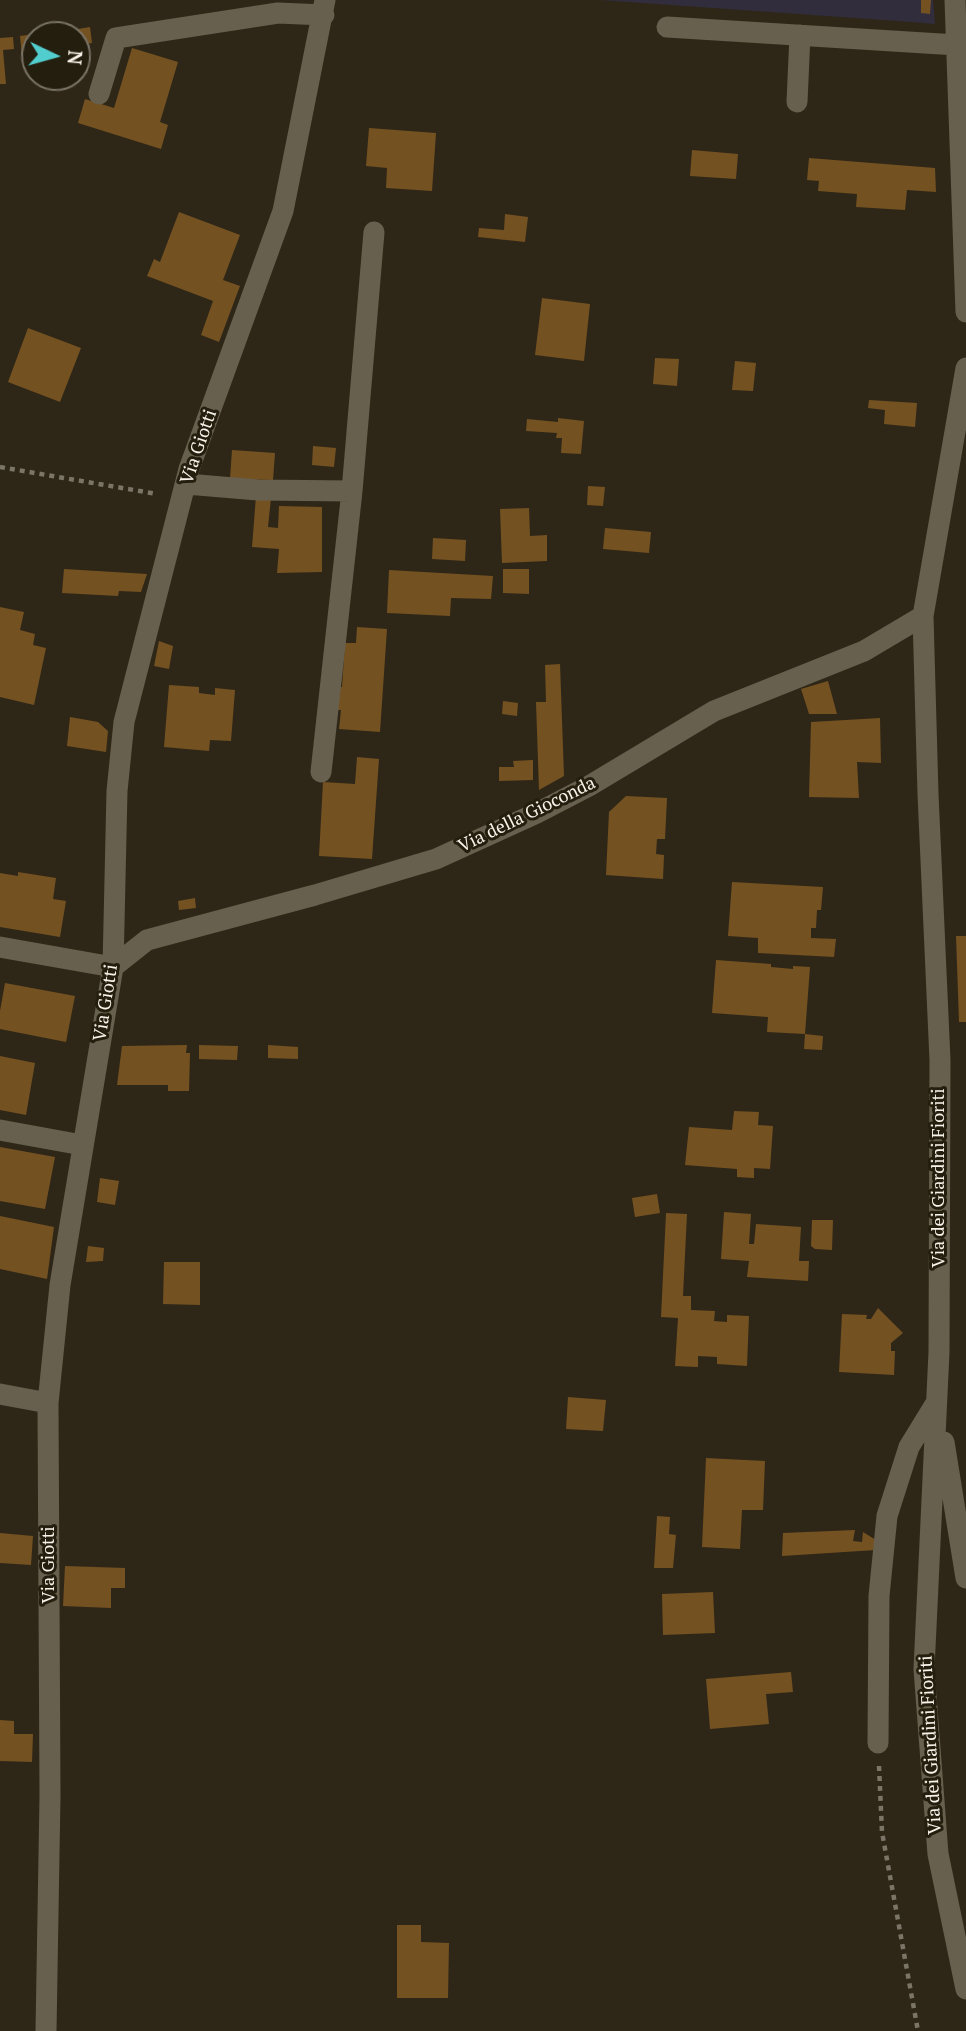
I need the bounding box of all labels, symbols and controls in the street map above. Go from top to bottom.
north arrow [21,21,91,91]
text: N [62,49,89,66]
street label: Via Giotti [176,407,222,487]
street label: Via della Gioconda [455,772,599,858]
street label: Via Giotti [89,963,123,1043]
street label: Via dei Giardini Fioriti [928,1088,950,1268]
street label: Via Giotti [38,1526,60,1604]
street label: Via dei Giardini Fioriti [916,1655,946,1835]

